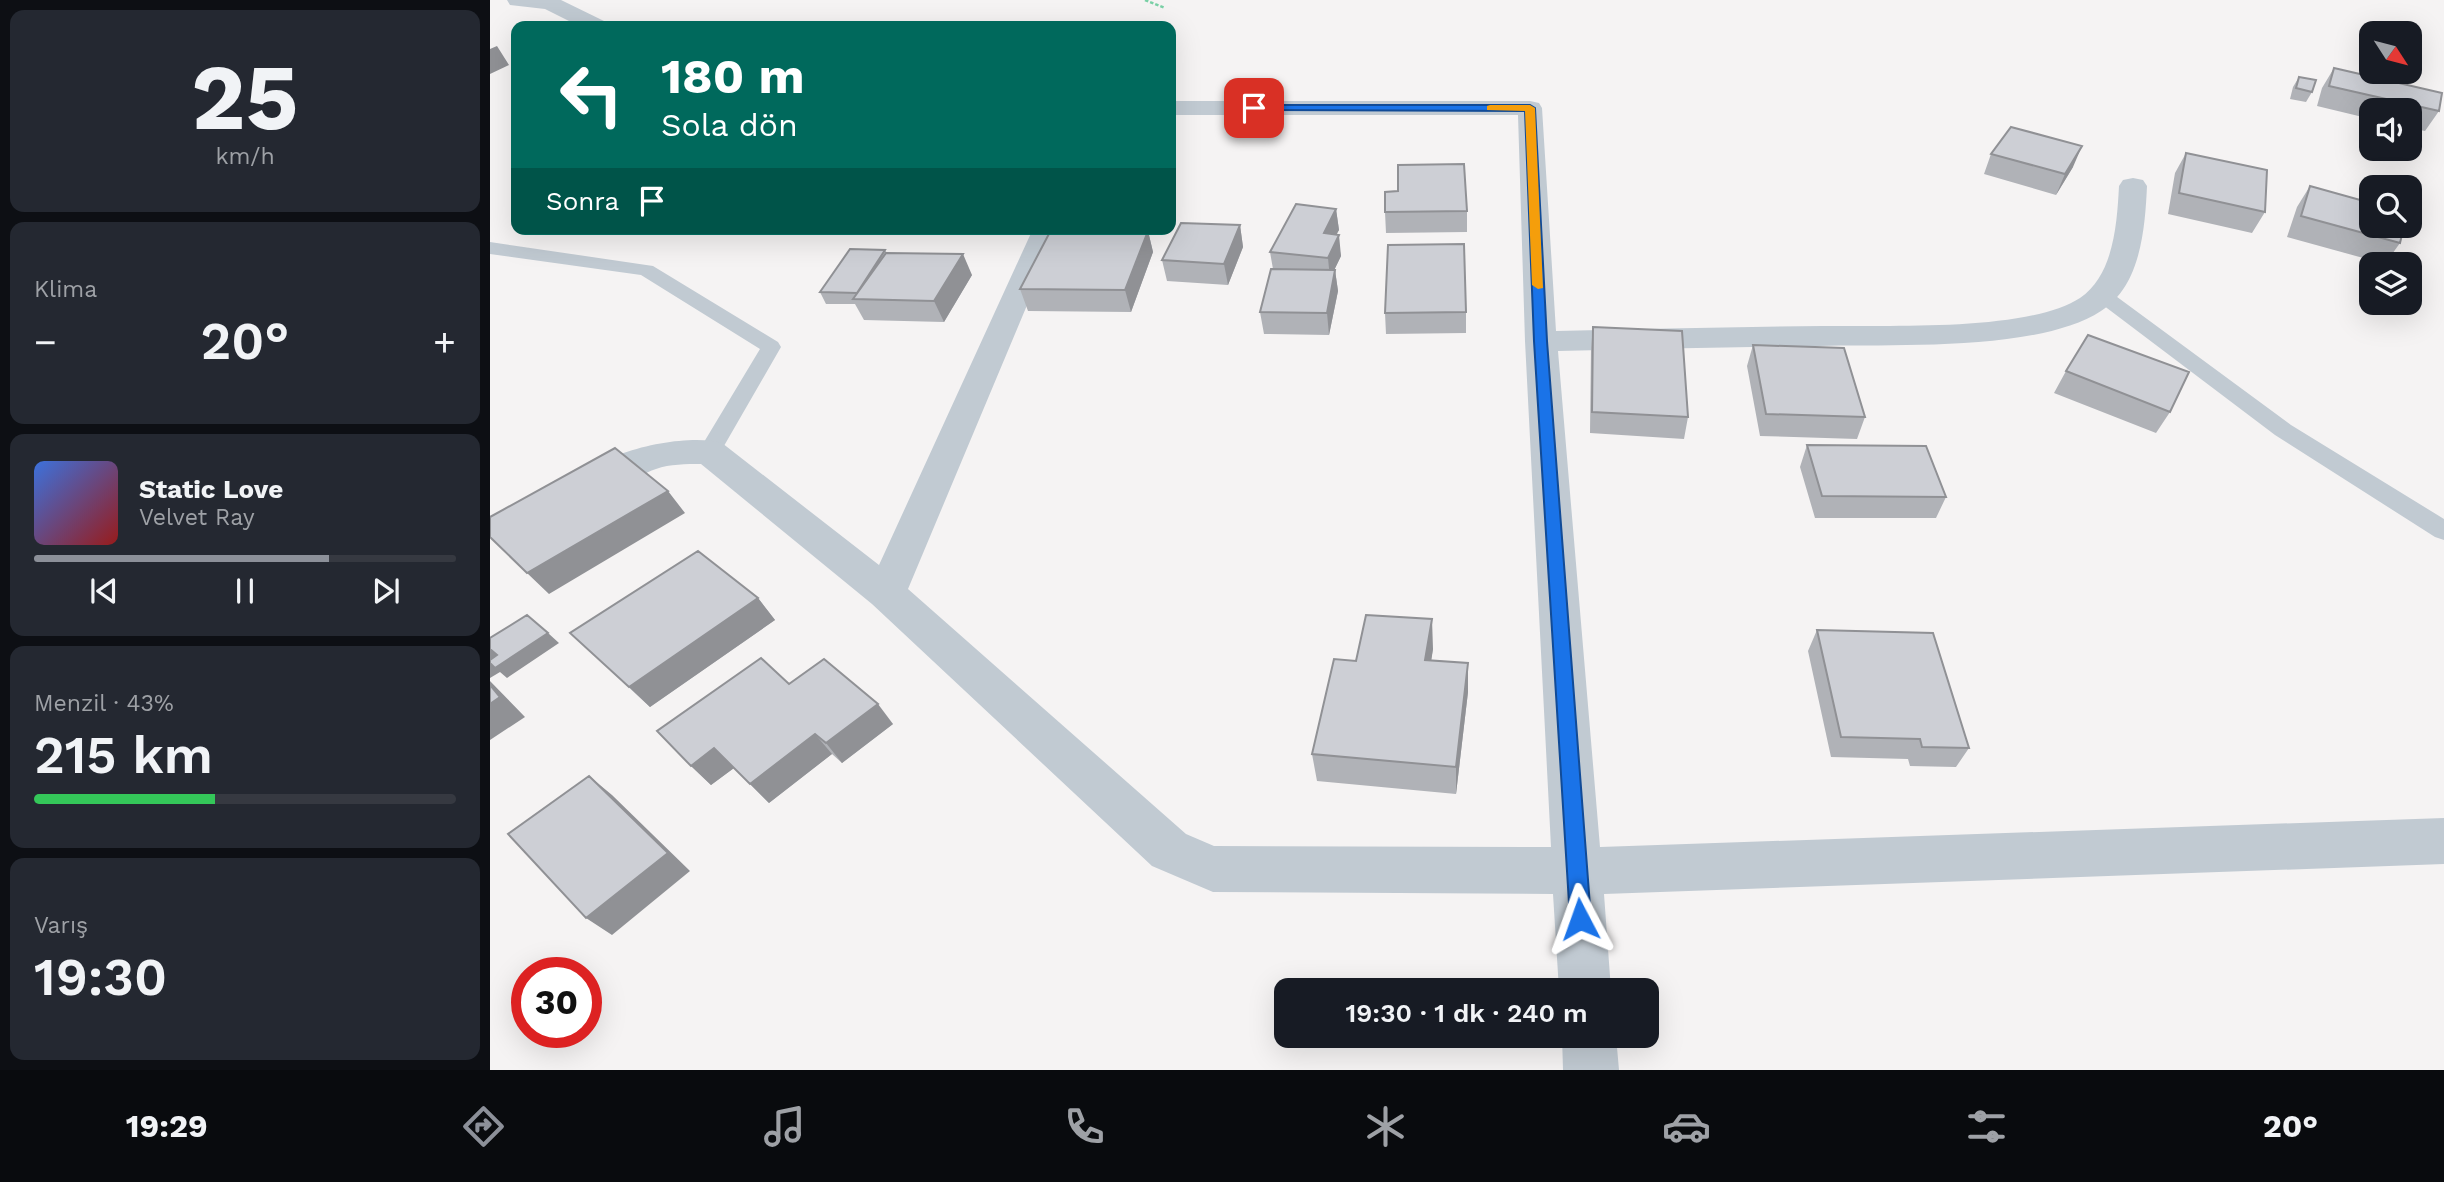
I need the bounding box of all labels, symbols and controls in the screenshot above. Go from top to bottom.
north arrow [2359,21,2422,84]
map controls [2359,21,2422,315]
text: 25 [191,44,299,151]
text: 180 m [661,47,805,105]
icon: left [546,49,637,140]
pin [1224,78,1284,138]
icon: arrive [1235,89,1273,127]
button: sound [2359,98,2422,161]
text: Sola dön [661,106,798,144]
text: km/h [215,143,275,170]
button: search [2359,175,2422,238]
icon: arrive [633,182,671,220]
text: Sonra [546,186,619,216]
button: layers [2359,252,2422,315]
text: Klima [34,276,97,303]
text: 20° [201,311,289,372]
text: − [34,320,57,364]
text: + [433,320,456,364]
text: Static Love [139,474,283,504]
text: Velvet Ray [139,504,255,531]
icon: previous [85,572,123,610]
icon: pause [226,572,264,610]
icon: next [367,572,405,610]
text: Menzil · 43% [34,690,174,717]
text: 215 km [34,725,213,786]
position arrow [1543,882,1617,956]
text: Varış [34,912,88,939]
text: 19:30 [34,947,167,1008]
speed limit sign: 30 [511,957,602,1048]
text: 19:30 · 1 dk · 240 m [1346,998,1588,1028]
icon: directions [459,1102,508,1151]
icon: music [760,1102,809,1151]
icon: phone [1060,1102,1109,1151]
icon: climate [1361,1102,1410,1151]
icon: car [1662,1102,1711,1151]
icon: filters [1962,1102,2011,1151]
text: 19:29 [126,1107,208,1145]
text: 20° [2263,1107,2318,1145]

